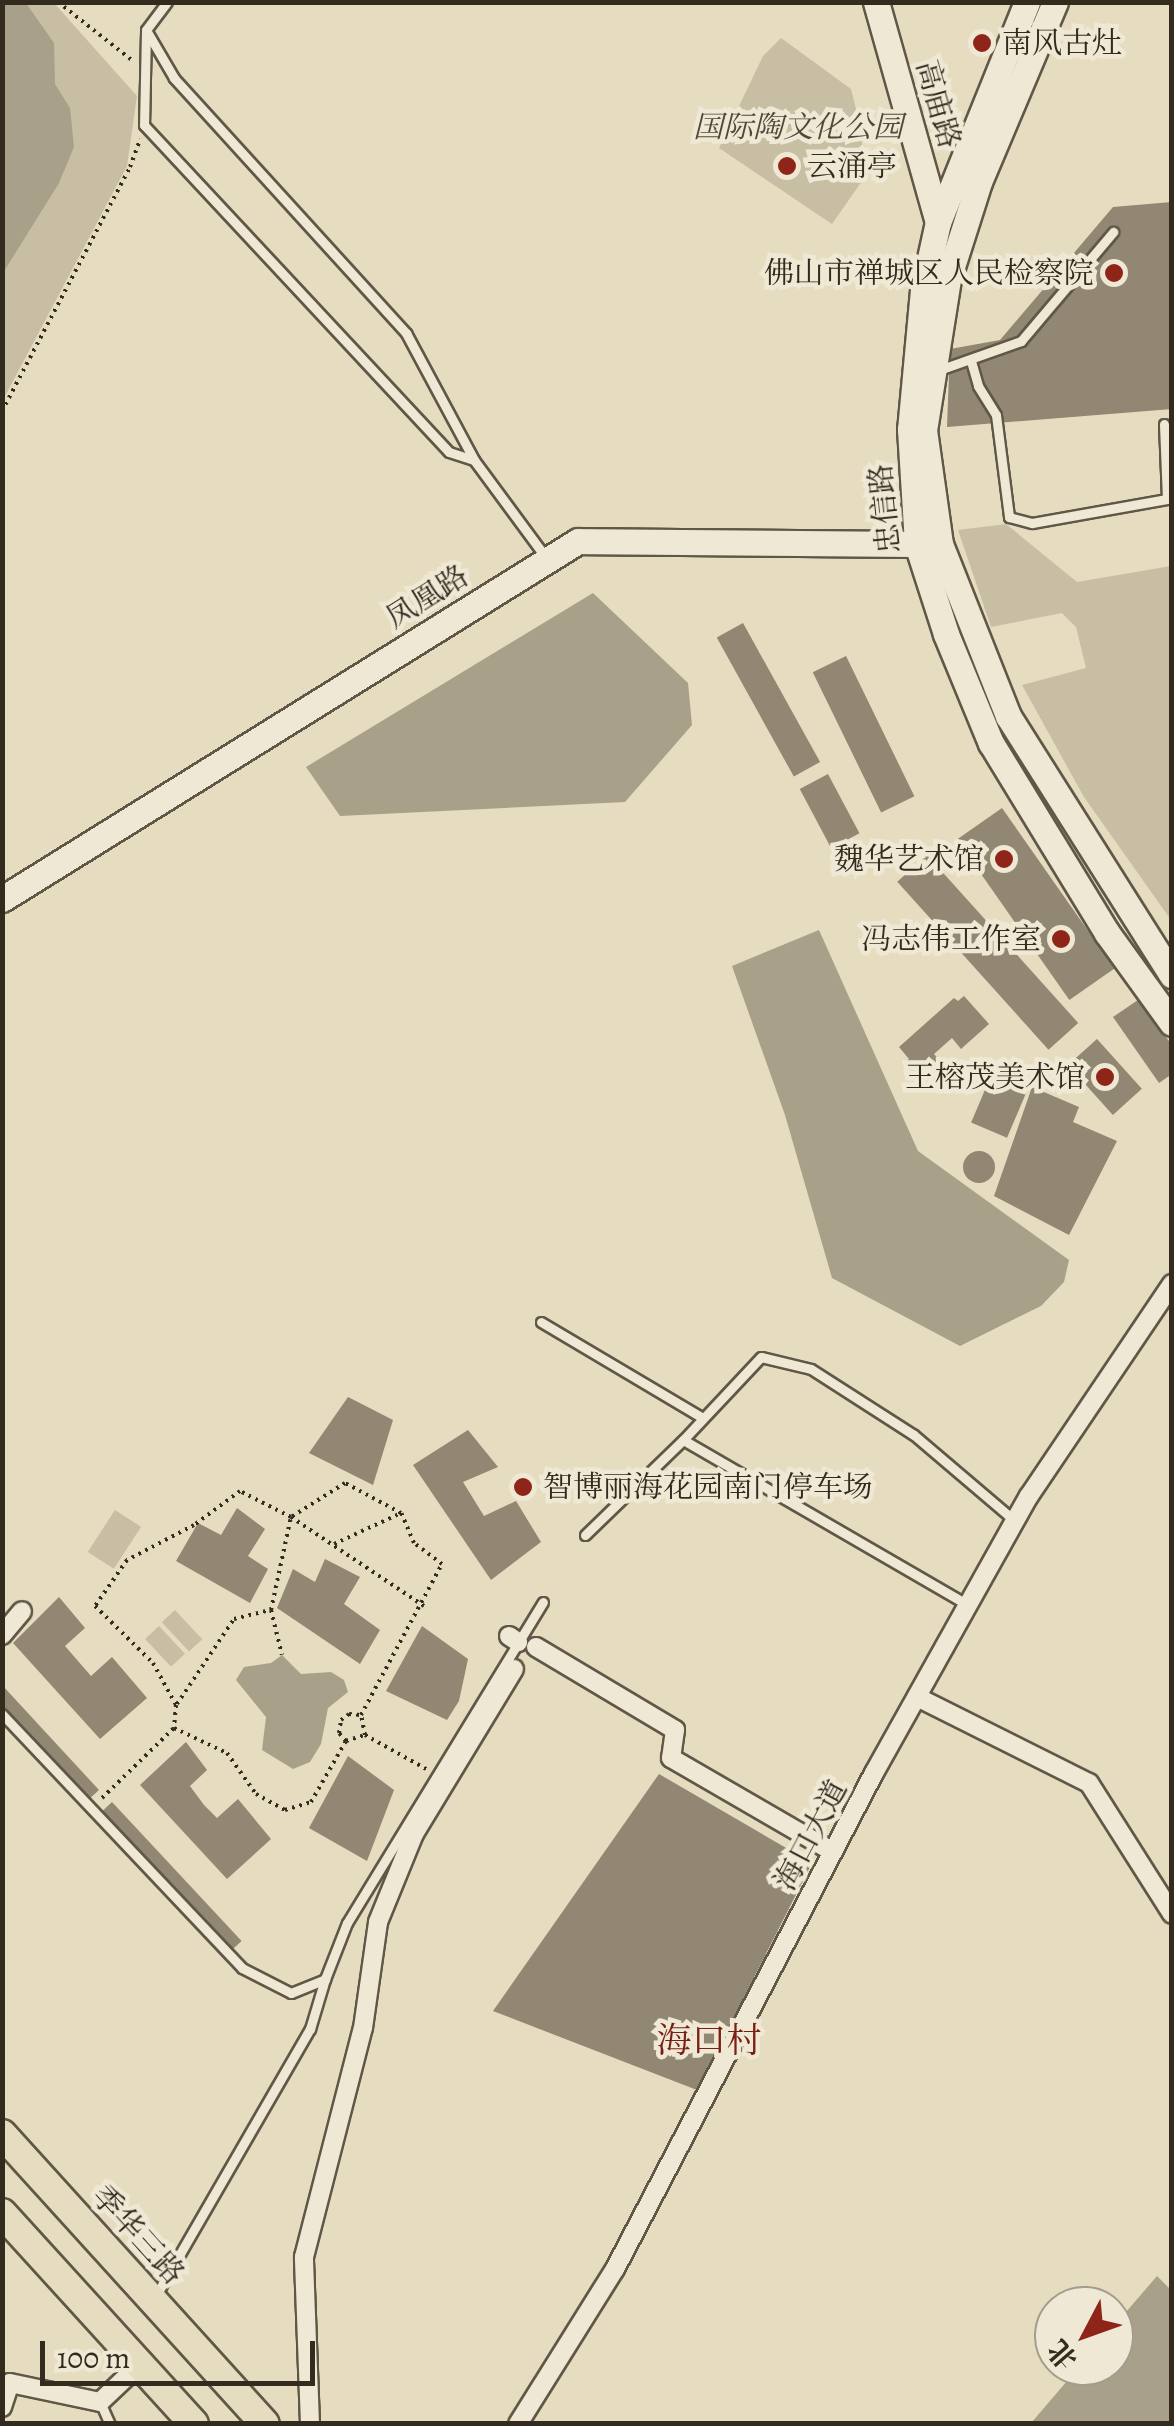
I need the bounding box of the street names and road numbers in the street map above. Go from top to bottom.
street label: 高庙路 [908,56,968,152]
street label: 忠信路 [862,462,908,556]
street label: 凤凰路 [379,558,475,636]
street label: 海口大道 [767,1774,855,1896]
street label: 季华三路 [84,2178,192,2292]

